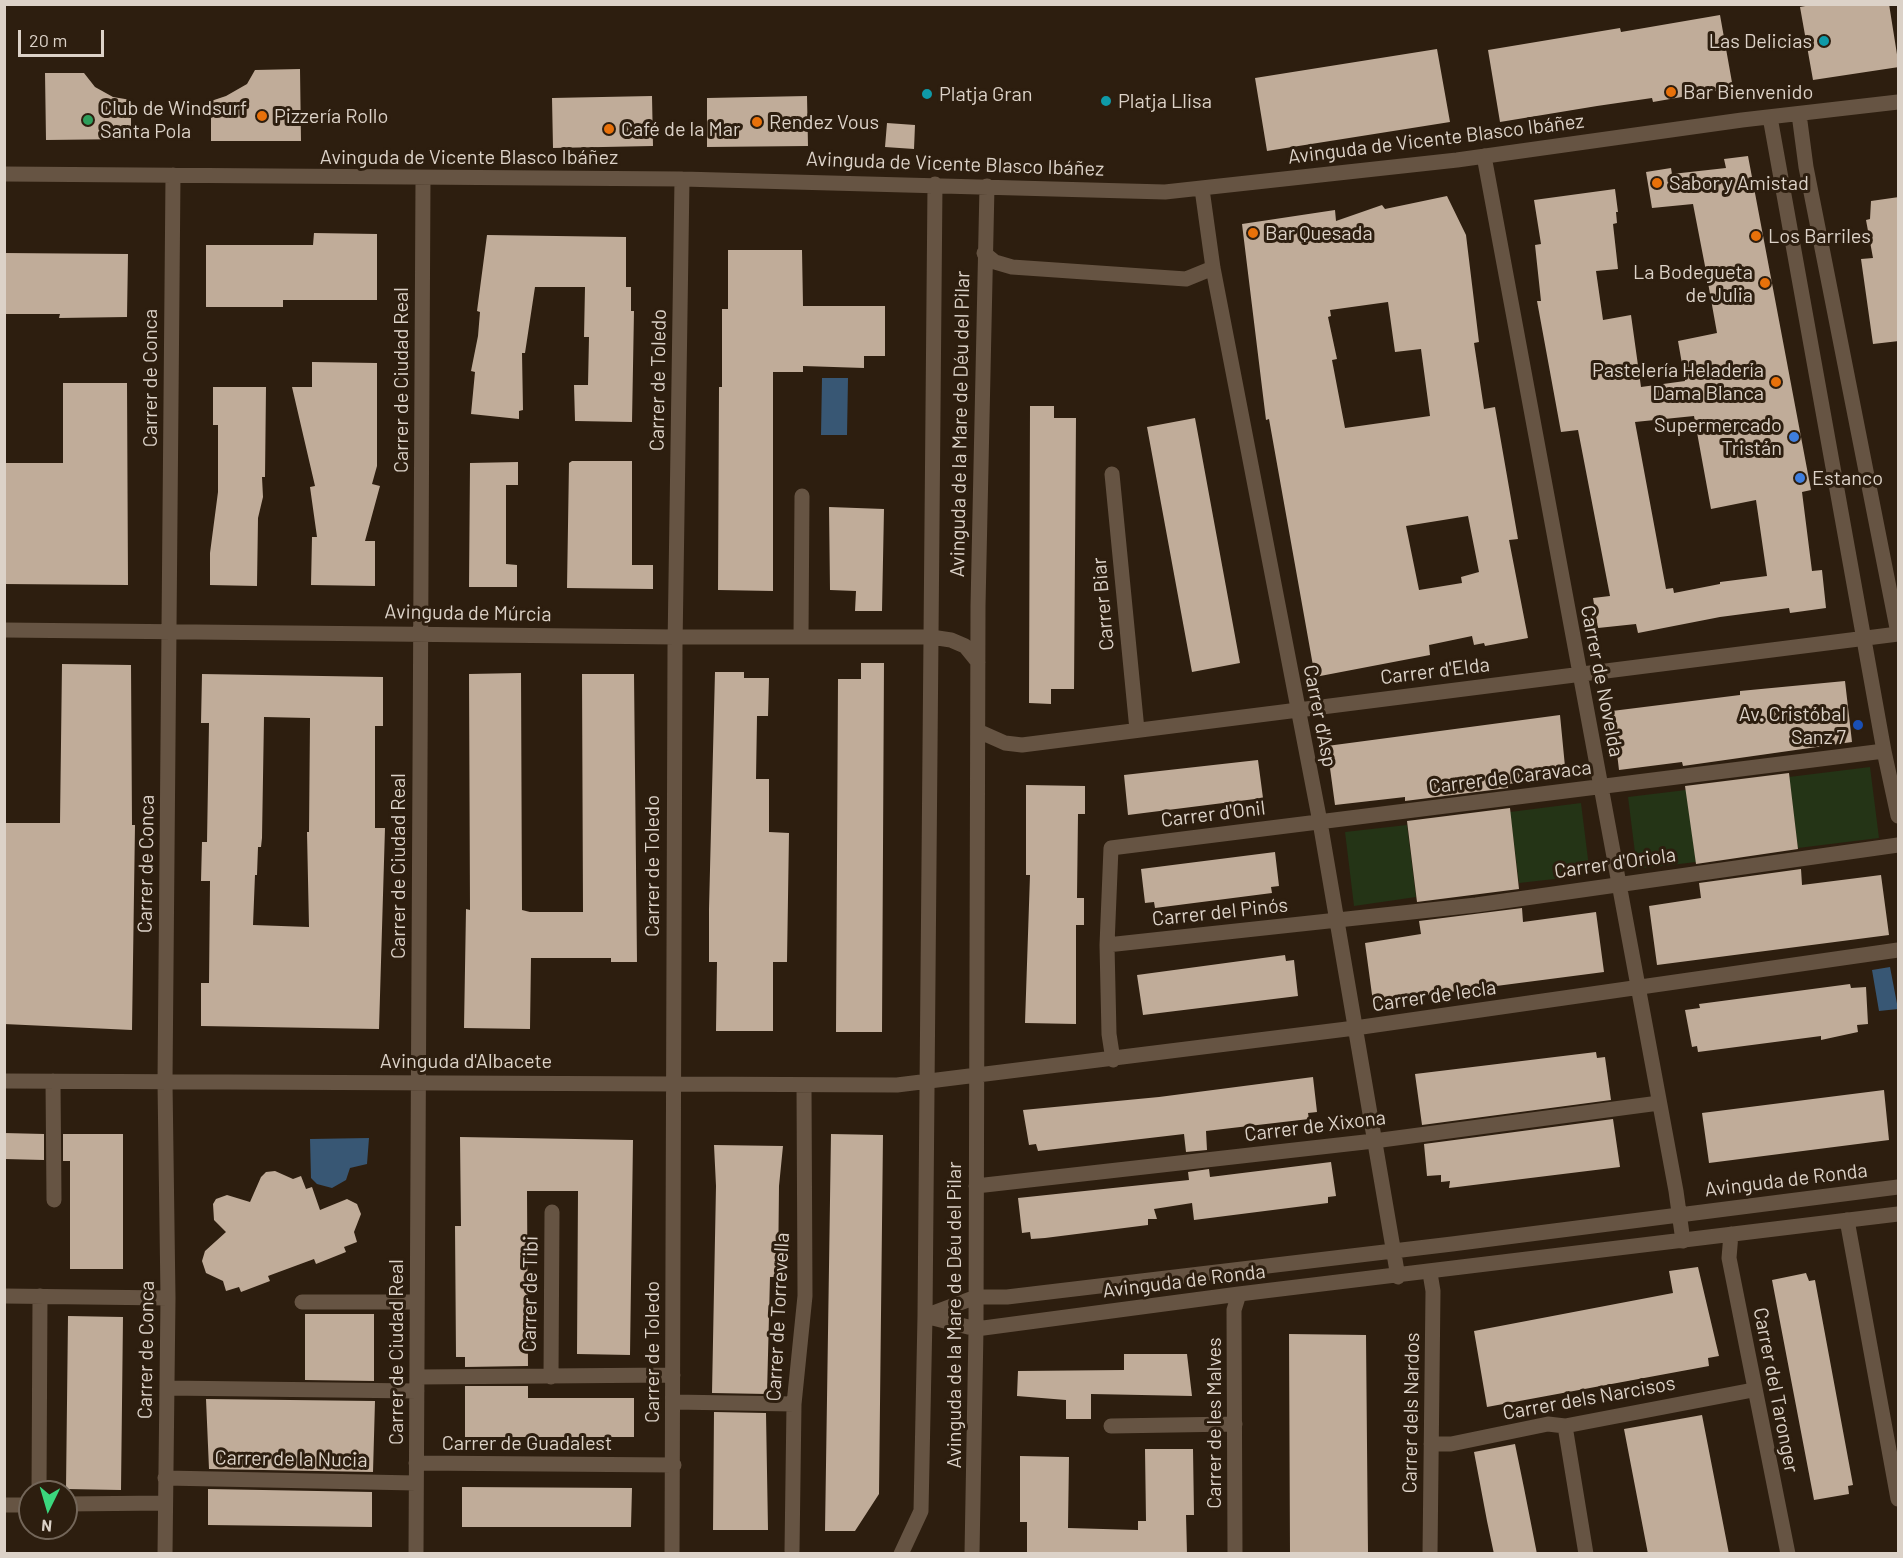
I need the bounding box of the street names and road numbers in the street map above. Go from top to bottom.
street label: Avinguda de Vicente Blasco Ibáñez [1287,109,1585,169]
street label: Avinguda de Vicente Blasco Ibáñez [320,145,618,169]
street label: Avinguda de Vicente Blasco Ibáñez [806,147,1104,181]
street label: Avinguda de la Mare de Déu del Pilar [945,270,975,578]
street label: Carrer de Ciudad Real [389,287,413,473]
street label: Carrer de Conca [138,309,162,447]
street label: Carrer de Toledo [645,309,671,451]
street label: Carrer Biar [1087,556,1119,652]
street label: Avinguda de Múrcia [384,600,552,626]
street label: Carrer de Novelda [1576,603,1628,759]
street label: Carrer d'Elda [1379,652,1491,690]
street label: Carrer d'Asp [1298,663,1342,769]
street label: Carrer de Caravaca [1427,755,1593,799]
street label: Carrer de Ciudad Real [386,773,410,959]
street label: Carrer de Conca [133,795,159,933]
street label: Carrer de Toledo [640,795,664,937]
street label: Carrer d'Onil [1159,796,1267,832]
street label: Carrer d'Oriola [1553,843,1677,883]
street label: Carrer del Pinós [1151,893,1289,931]
street label: Carrer de Iecla [1370,975,1498,1017]
street label: Avinguda d'Albacete [380,1049,552,1073]
street label: Carrer de Xixona [1243,1105,1387,1147]
street label: Avinguda de Ronda [1703,1158,1869,1202]
street label: Avinguda de la Mare de Déu del Pilar [942,1162,966,1468]
street label: Carrer de Torrevella [762,1232,794,1402]
street label: Carrer de Tibi [517,1236,543,1352]
street label: Carrer de Ciudad Real [384,1259,408,1445]
street label: Avinguda de Ronda [1101,1259,1267,1303]
street label: Carrer de Conca [133,1281,159,1419]
street label: Carrer de Toledo [640,1281,664,1423]
street label: Carrer del Taronger [1748,1305,1804,1475]
street label: Carrer dels Nardos [1398,1332,1424,1494]
street label: Carrer de les Malves [1202,1337,1226,1509]
street label: Carrer dels Narcisos [1501,1371,1677,1425]
street label: Carrer de Guadalest [442,1431,612,1455]
street label: Carrer de la Nucia [214,1446,368,1472]

